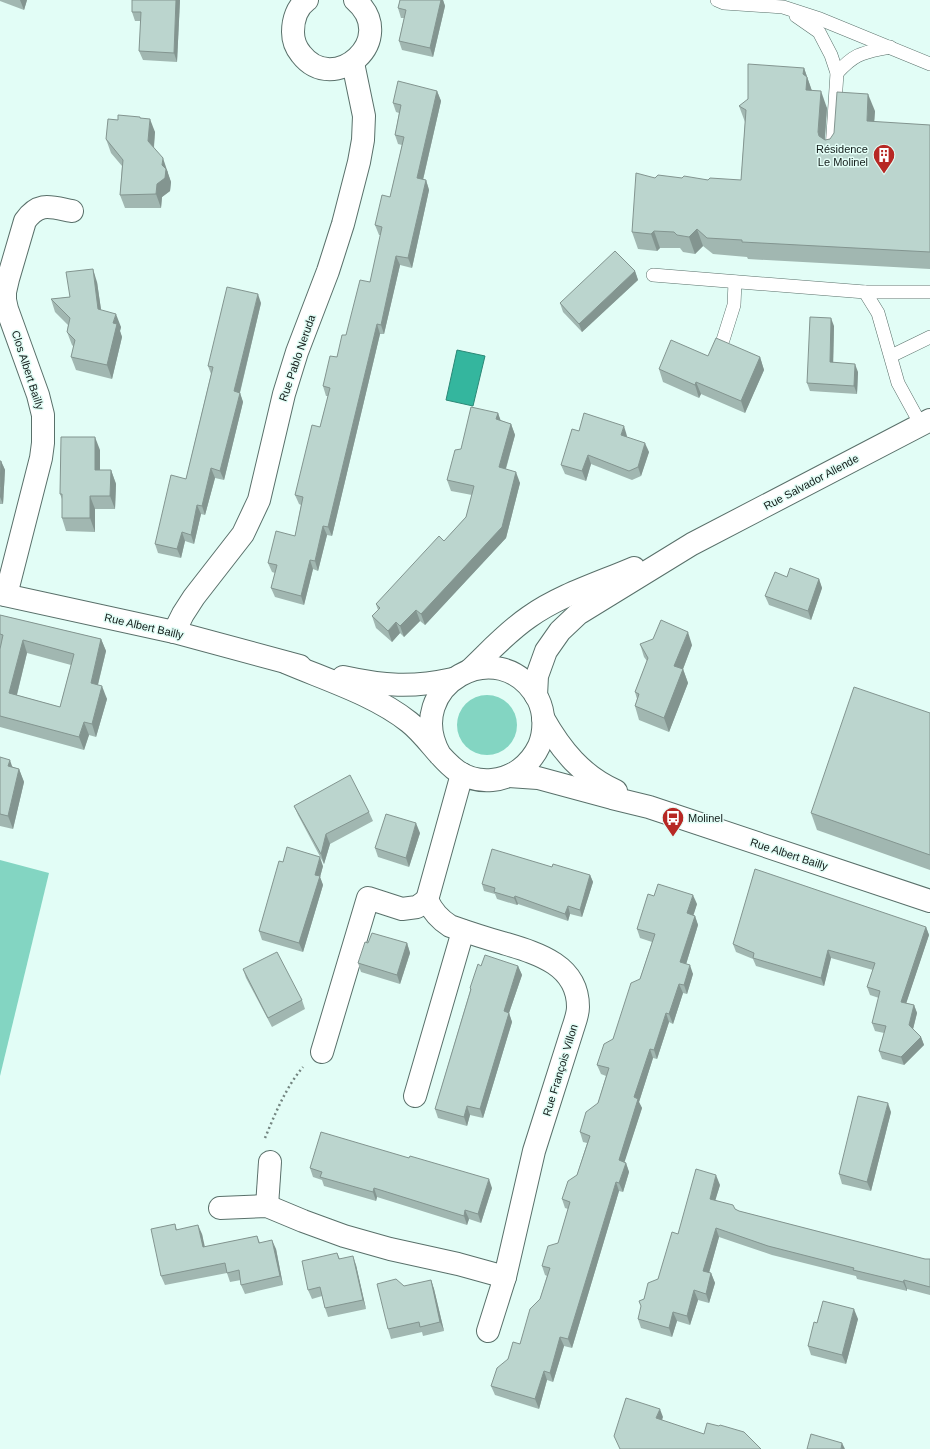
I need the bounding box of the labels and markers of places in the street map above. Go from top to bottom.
building icon: Résidence Le Molinel [871,142,897,175]
place label: Résidence Le Molinel [816,143,868,168]
bus stop icon: Molinel [660,805,686,838]
place label: Molinel [688,812,723,824]

